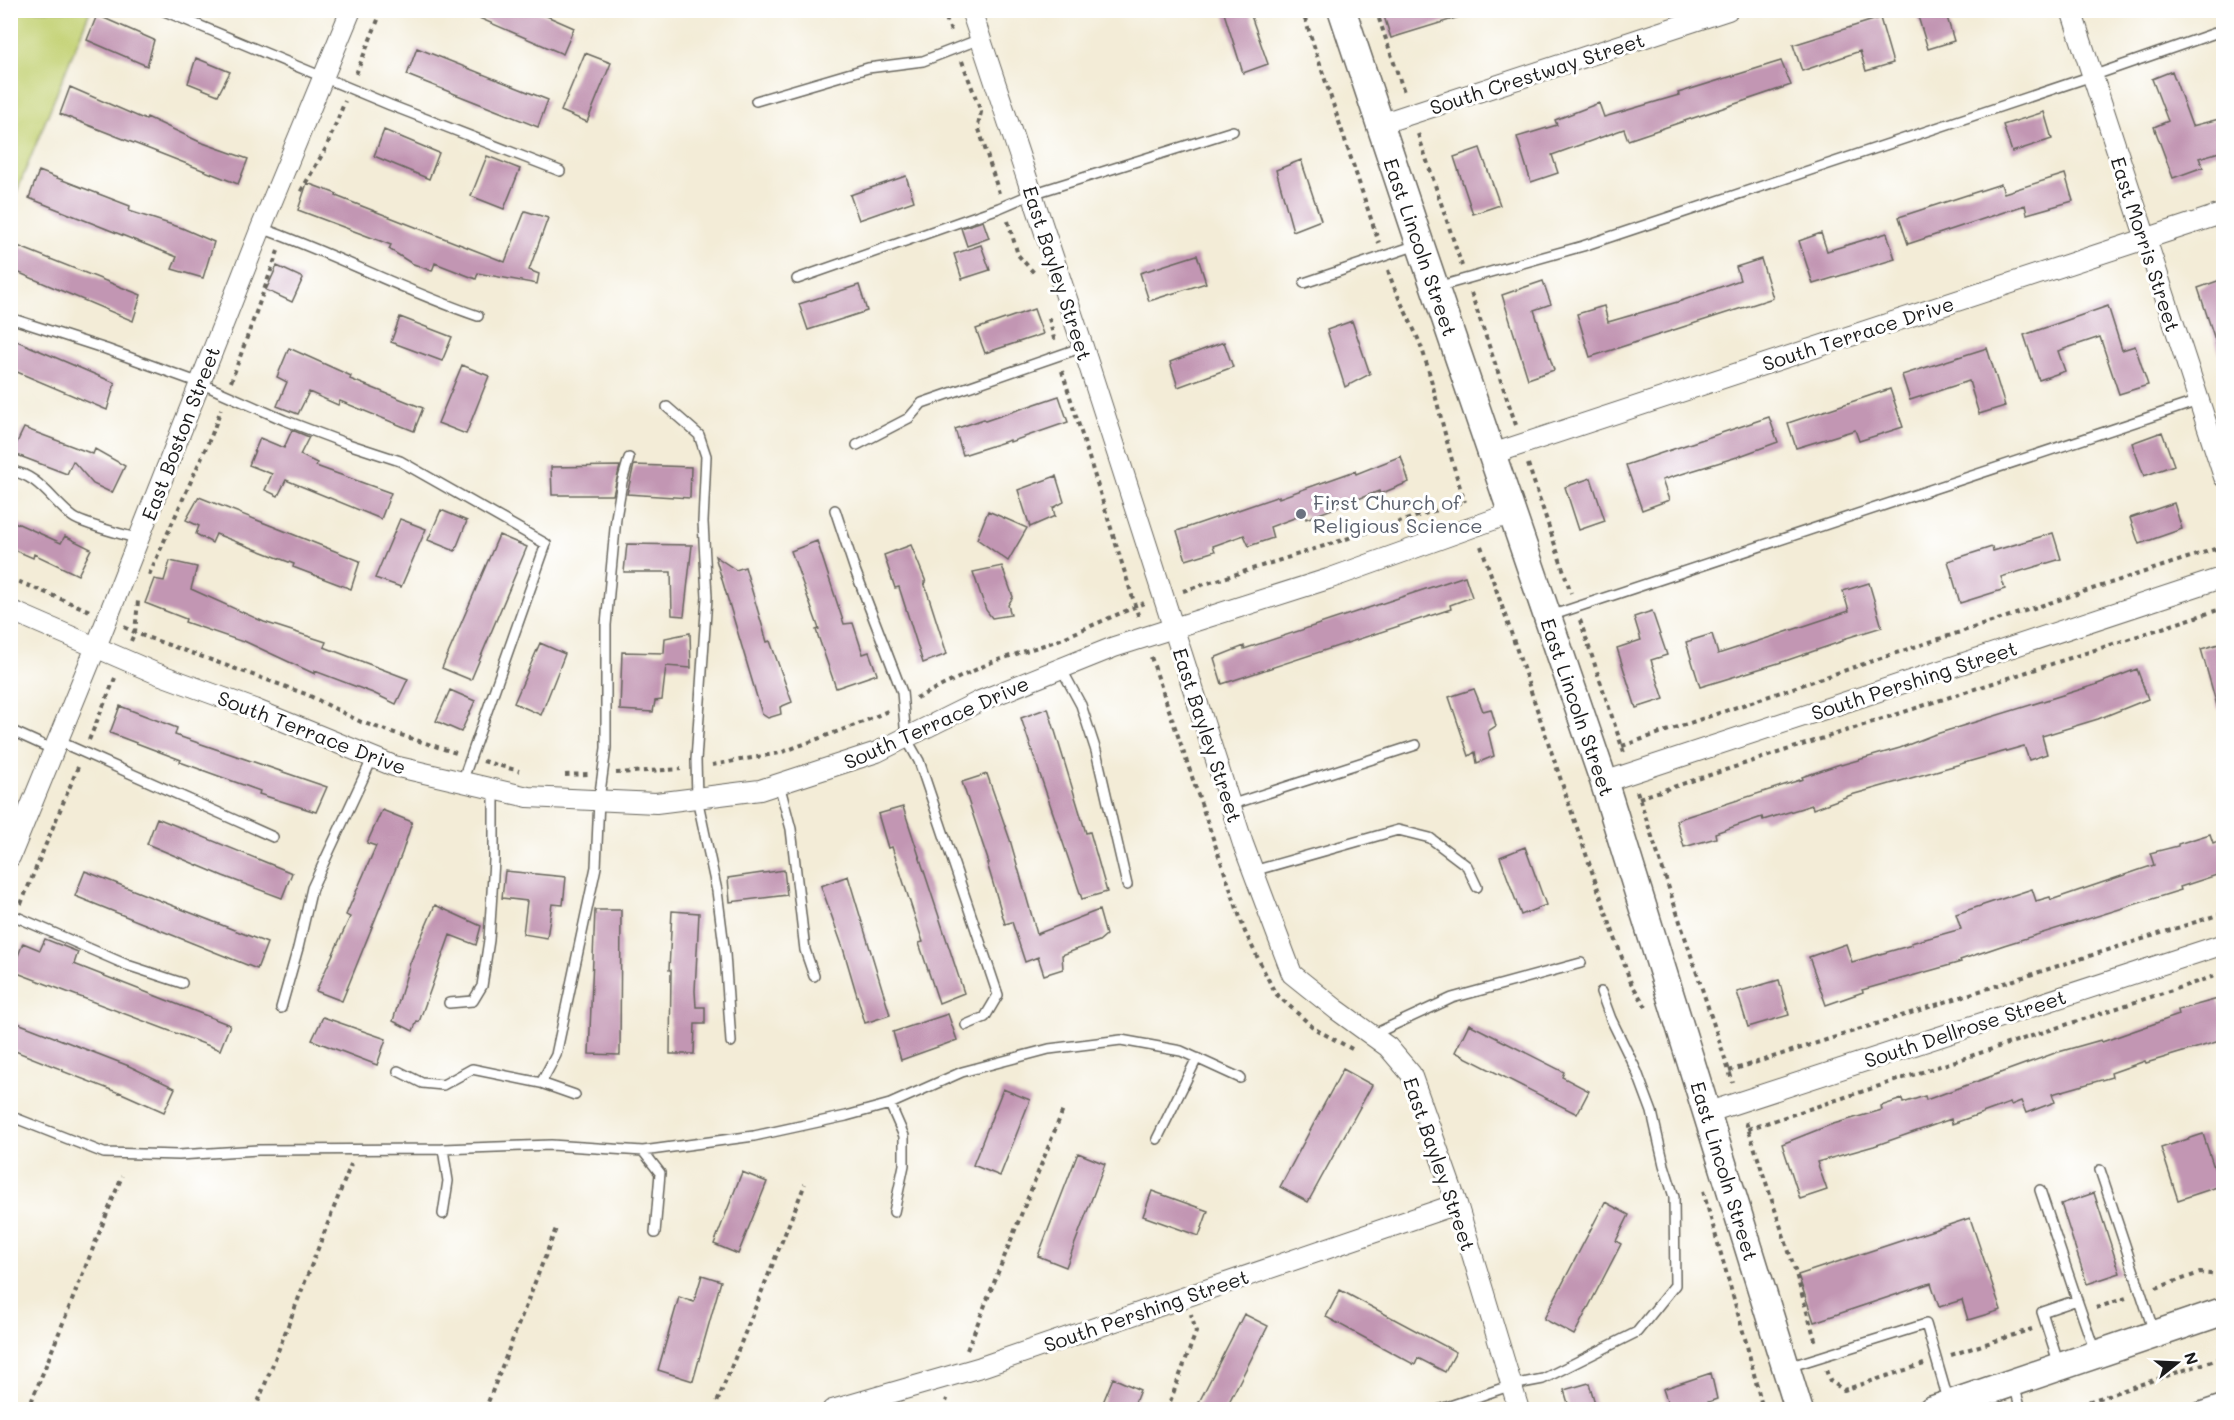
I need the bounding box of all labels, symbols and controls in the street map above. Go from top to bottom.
street label: South Crestway Street [1426,26,1648,120]
street label: East Morris Street [2105,153,2187,335]
street label: East Lincoln Street [1378,155,1464,339]
street label: East Bayley Street [1018,182,1098,364]
street label: South Terrace Drive [1759,290,1957,376]
street label: East Boston Street [135,342,225,524]
place label: First Church of Religious Science [1313,489,1483,538]
marker: First Church of Religious Science [1294,507,1308,521]
street label: East Lincoln Street [1535,615,1621,799]
street label: South Pershing Street [1808,634,2020,726]
street label: East Bayley Street [1168,644,1248,826]
street label: South Terrace Drive [839,669,1033,775]
street label: South Terrace Drive [214,684,410,780]
street label: South Dellrose Street [1861,983,2069,1073]
street label: East Bayley Street [1398,1074,1482,1254]
street label: East Lincoln Street [1685,1078,1765,1264]
street label: South Pershing Street [1040,1263,1252,1357]
north arrow [2147,1333,2207,1393]
text: N [2180,1349,2204,1367]

